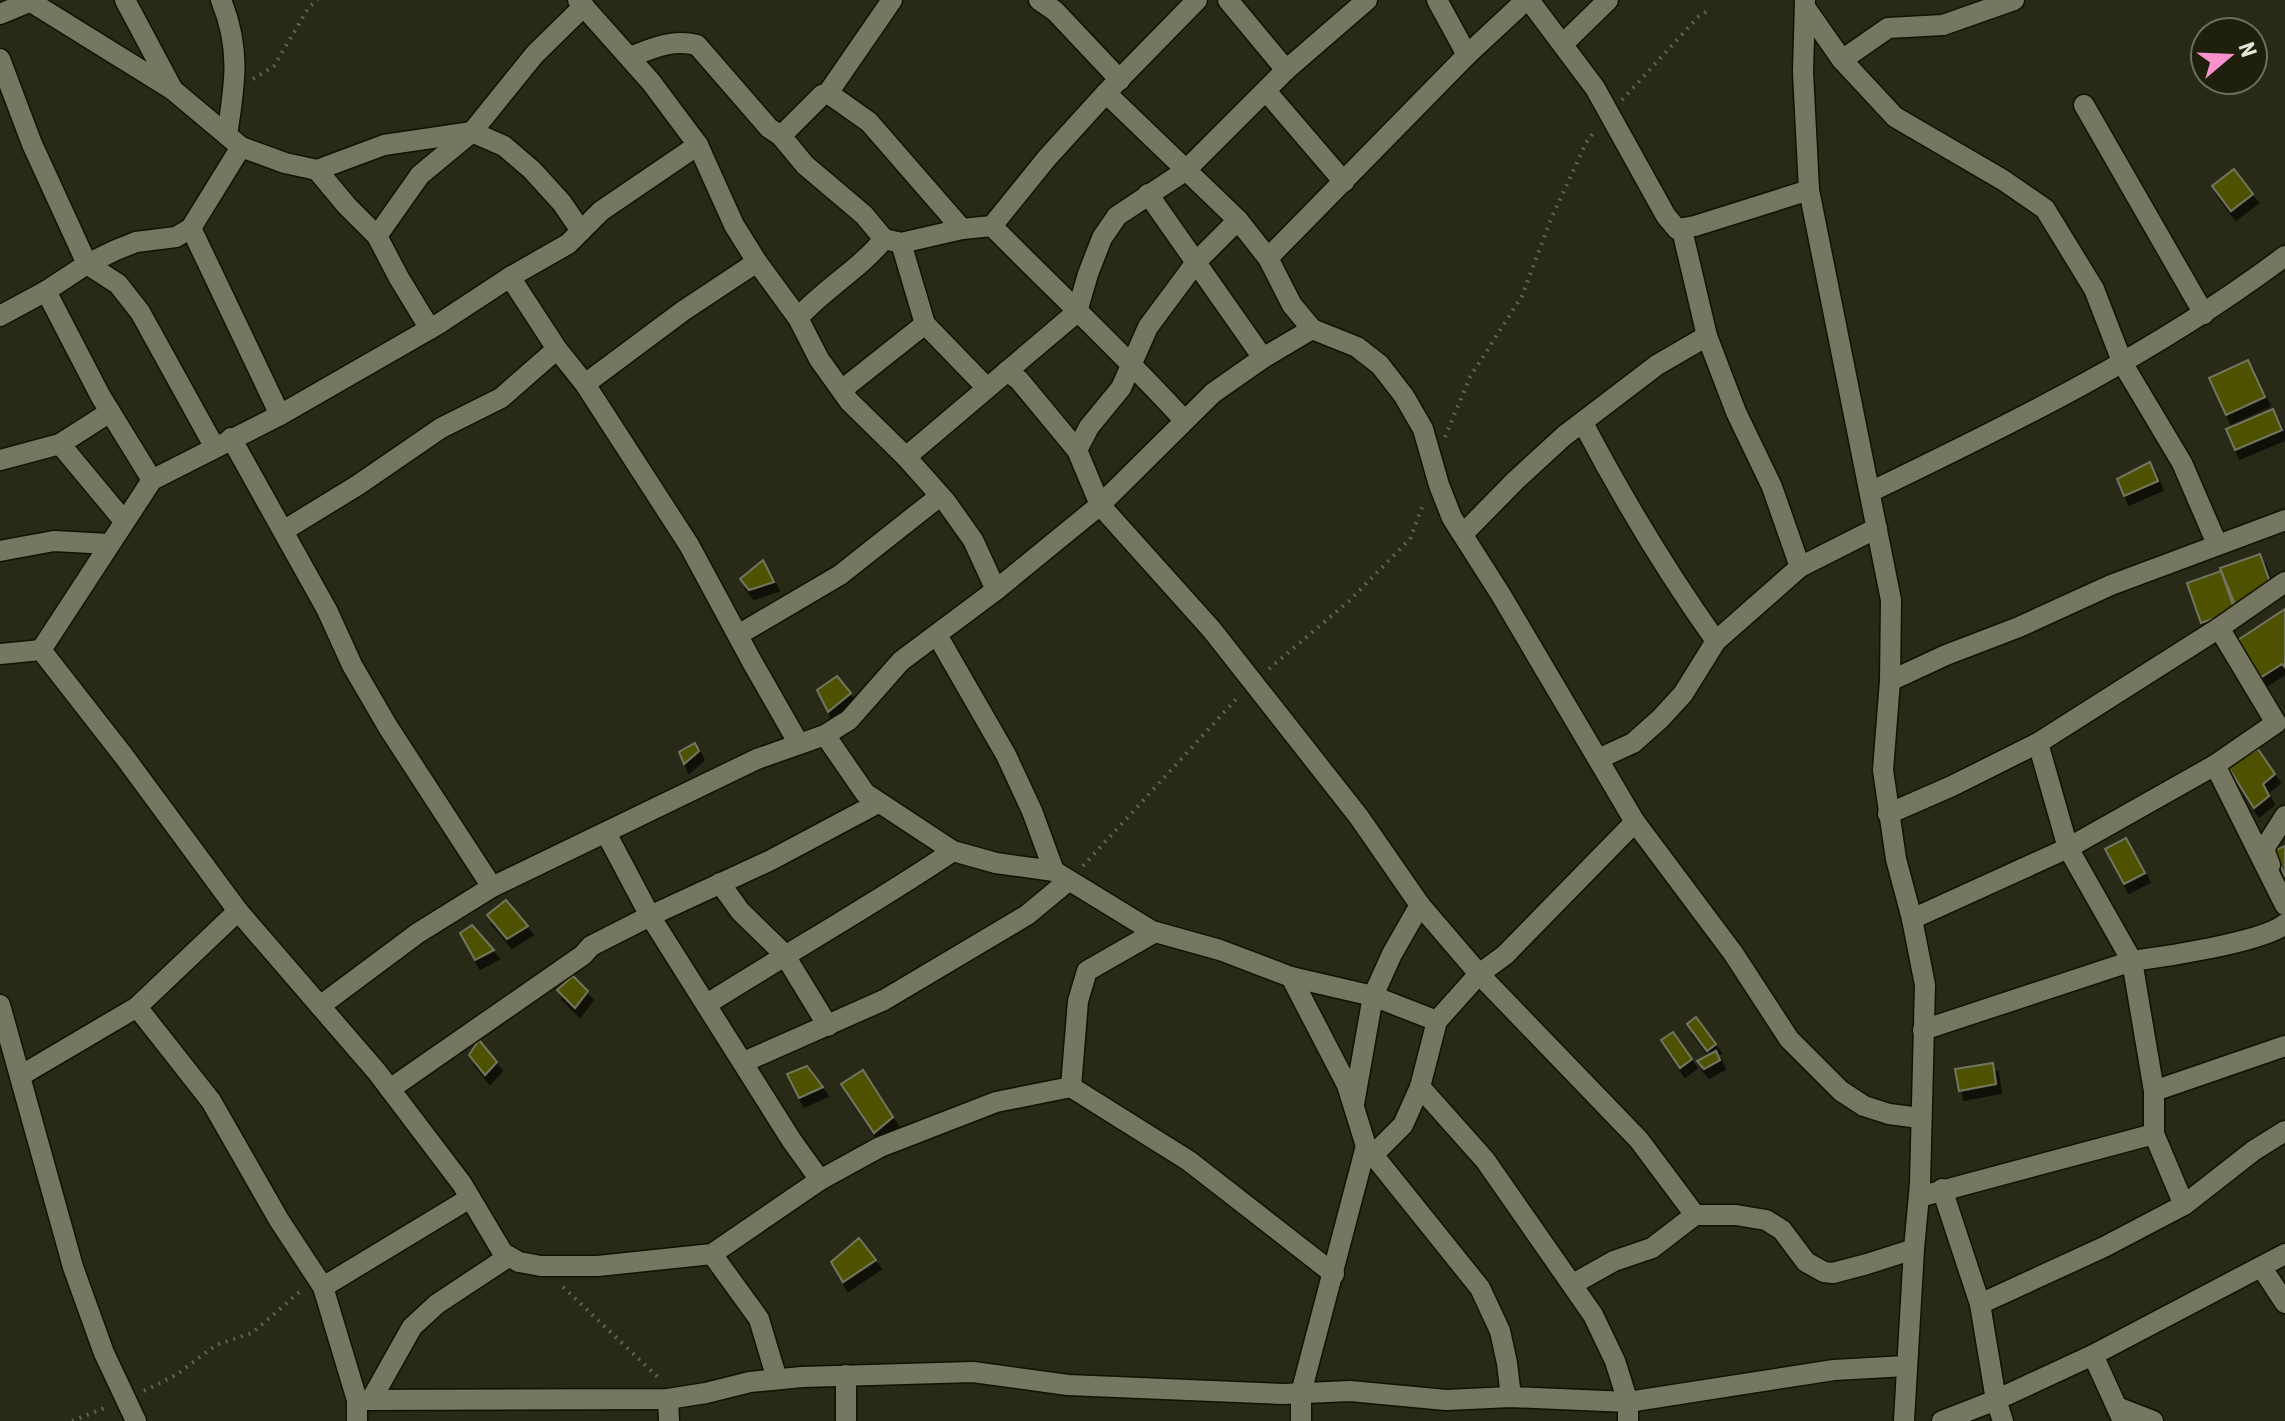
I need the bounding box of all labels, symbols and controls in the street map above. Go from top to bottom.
north arrow [2189,16,2269,96]
text: N [2233,39,2261,60]

